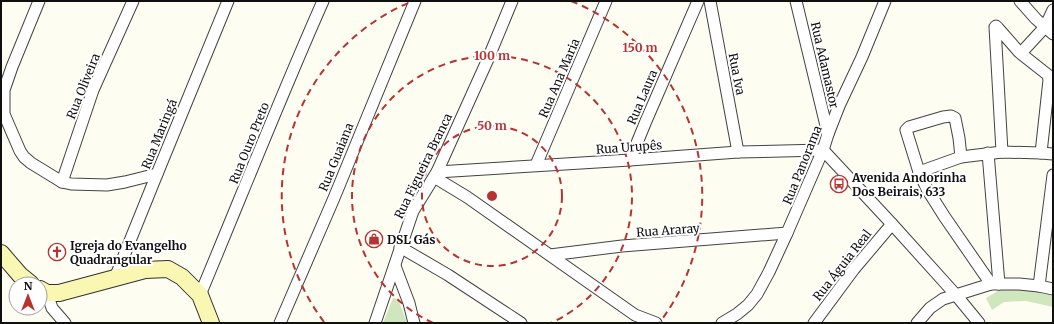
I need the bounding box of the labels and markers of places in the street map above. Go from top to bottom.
place label: Avenida Andorinha Dos Beirais, 633 [851,170,966,199]
bus stop icon: Avenida Andorinha Dos Beirais, 633 [829,174,849,194]
centre of rings [485,189,499,203]
shop icon: DSL Gás [364,229,384,249]
place label: DSL Gás [387,232,435,247]
place label: Igreja do Evangelho Quadrangular [70,238,187,267]
church icon: Igreja do Evangelho Quadrangular [47,242,67,262]

